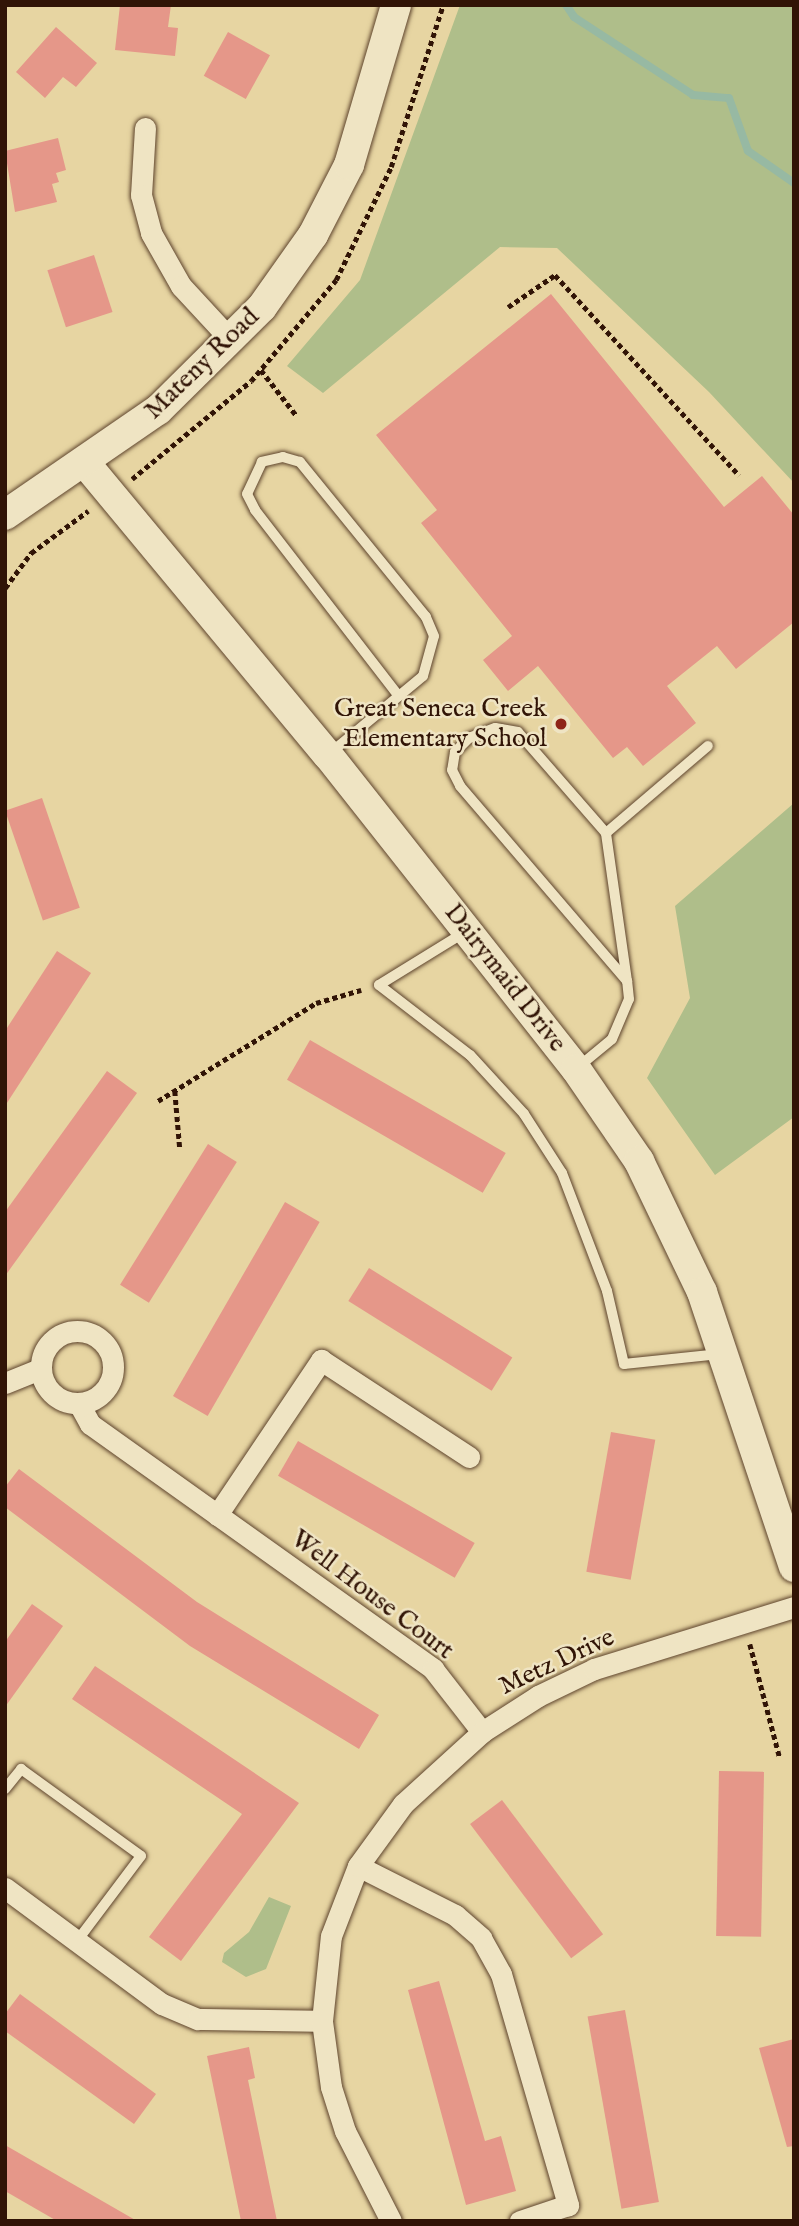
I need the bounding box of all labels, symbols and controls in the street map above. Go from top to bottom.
street label: Mateny Road [138,302,266,426]
place label: Great Seneca Creek Elementary School [334,693,547,754]
marker: Great Seneca Creek Elementary School [553,716,569,732]
street label: Dairymaid Drive [437,898,573,1058]
street label: Well House Court [284,1524,460,1666]
street label: Metz Drive [495,1622,619,1702]

